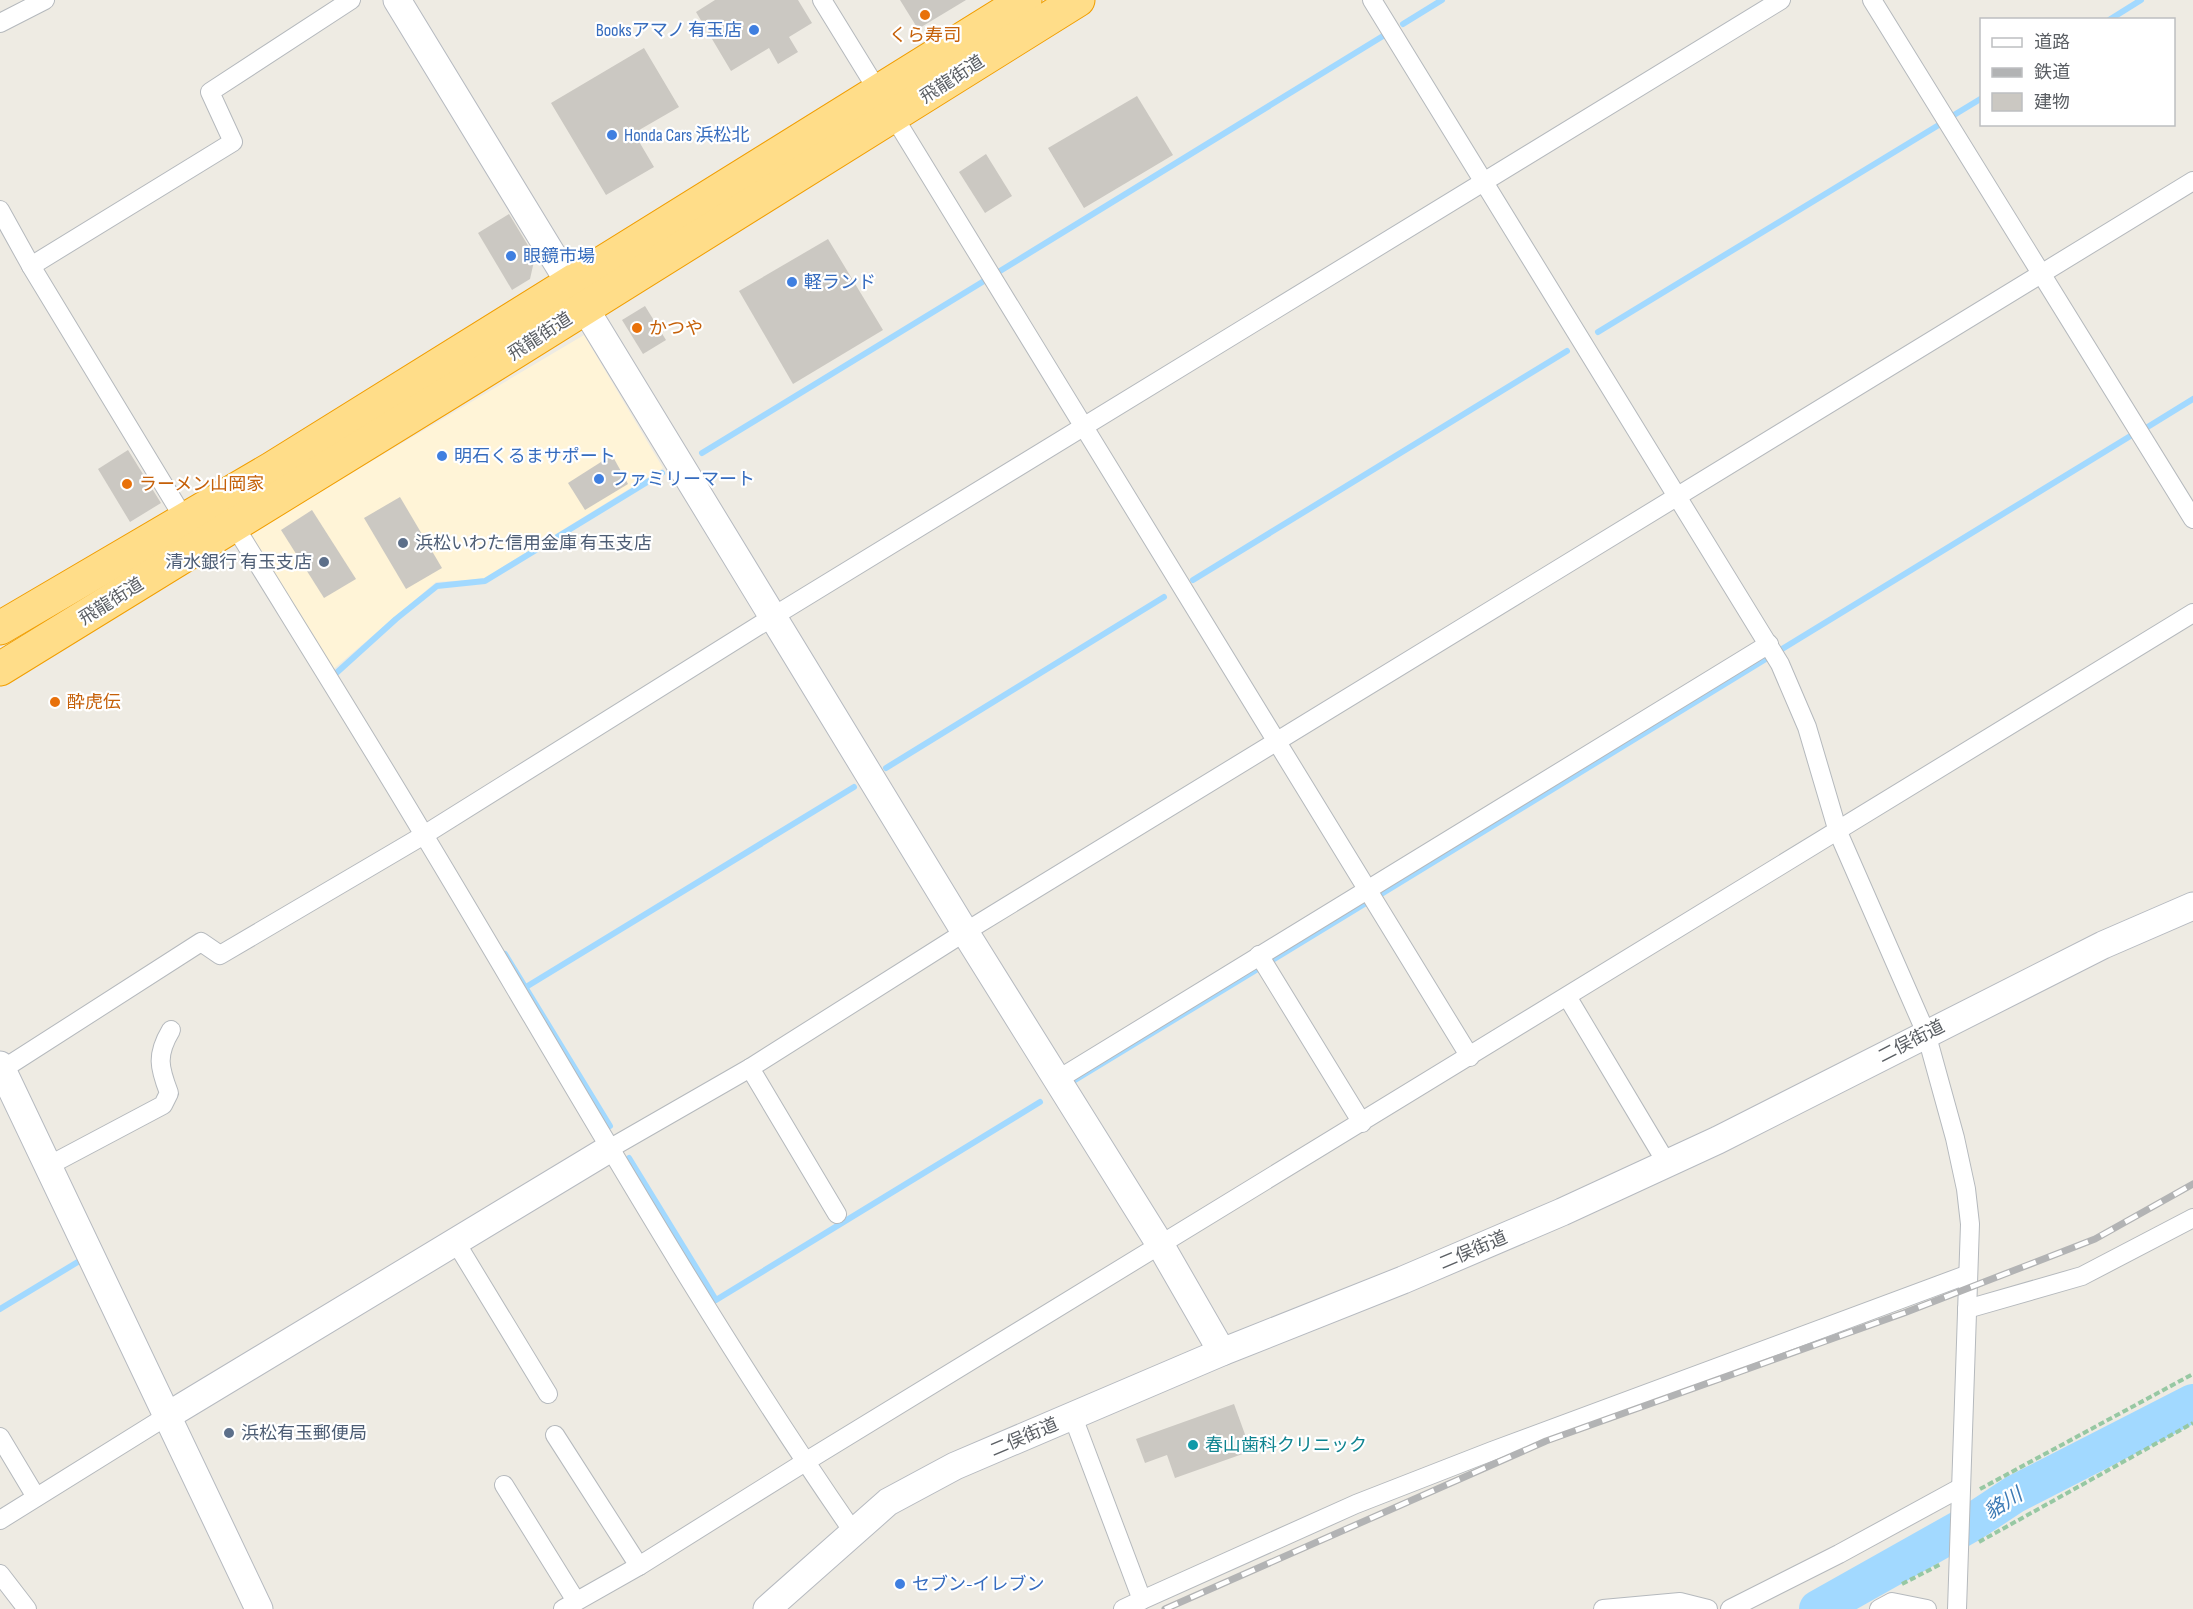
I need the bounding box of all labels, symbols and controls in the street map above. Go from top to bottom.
marker: くら寿司 [918,8,932,22]
legend [1980,18,2175,126]
place label: Booksアマノ 有玉店 [596,20,742,41]
marker: Booksアマノ 有玉店 [747,23,761,37]
place label: くら寿司 [889,25,961,46]
text: 道路 [2034,32,2070,53]
street label: 飛龍街道 [916,51,988,108]
text: 鉄道 [2034,62,2070,83]
text: 建物 [2034,92,2070,113]
place label: Honda Cars 浜松北 [624,125,749,146]
marker: Honda Cars 浜松北 [605,128,619,142]
place label: 眼鏡市場 [523,246,595,267]
marker: 眼鏡市場 [504,249,518,263]
place label: 軽ランド [804,272,876,293]
marker: 軽ランド [785,275,799,289]
street label: 飛龍街道 [504,308,576,365]
place label: かつや [649,318,703,339]
marker: かつや [630,321,644,335]
place label: 明石くるまサポート [454,446,616,467]
marker: 明石くるまサポート [435,449,449,463]
place label: ファミリーマート [611,469,755,490]
marker: ファミリーマート [592,472,606,486]
place label: ラーメン山岡家 [139,474,264,495]
marker: ラーメン山岡家 [120,477,134,491]
place label: 浜松いわた信用金庫 有玉支店 [415,533,652,554]
marker: 浜松いわた信用金庫 有玉支店 [396,536,410,550]
place label: 清水銀行 有玉支店 [165,552,312,573]
marker: 清水銀行 有玉支店 [317,555,331,569]
street label: 飛龍街道 [75,573,147,629]
place label: 酔虎伝 [67,692,121,713]
marker: 酔虎伝 [48,695,62,709]
street label: 二俣街道 [1874,1016,1948,1067]
street label: 二俣街道 [1436,1227,1510,1274]
street label: 二俣街道 [987,1414,1061,1461]
place label: 浜松有玉郵便局 [241,1423,367,1444]
marker: 浜松有玉郵便局 [222,1426,236,1440]
place label: 春山歯科クリニック [1205,1435,1367,1456]
marker: 春山歯科クリニック [1186,1438,1200,1452]
water label: 貉川 [1980,1482,2029,1525]
place label: セブン-イレブン [912,1574,1045,1595]
marker: セブン-イレブン [893,1577,907,1591]

